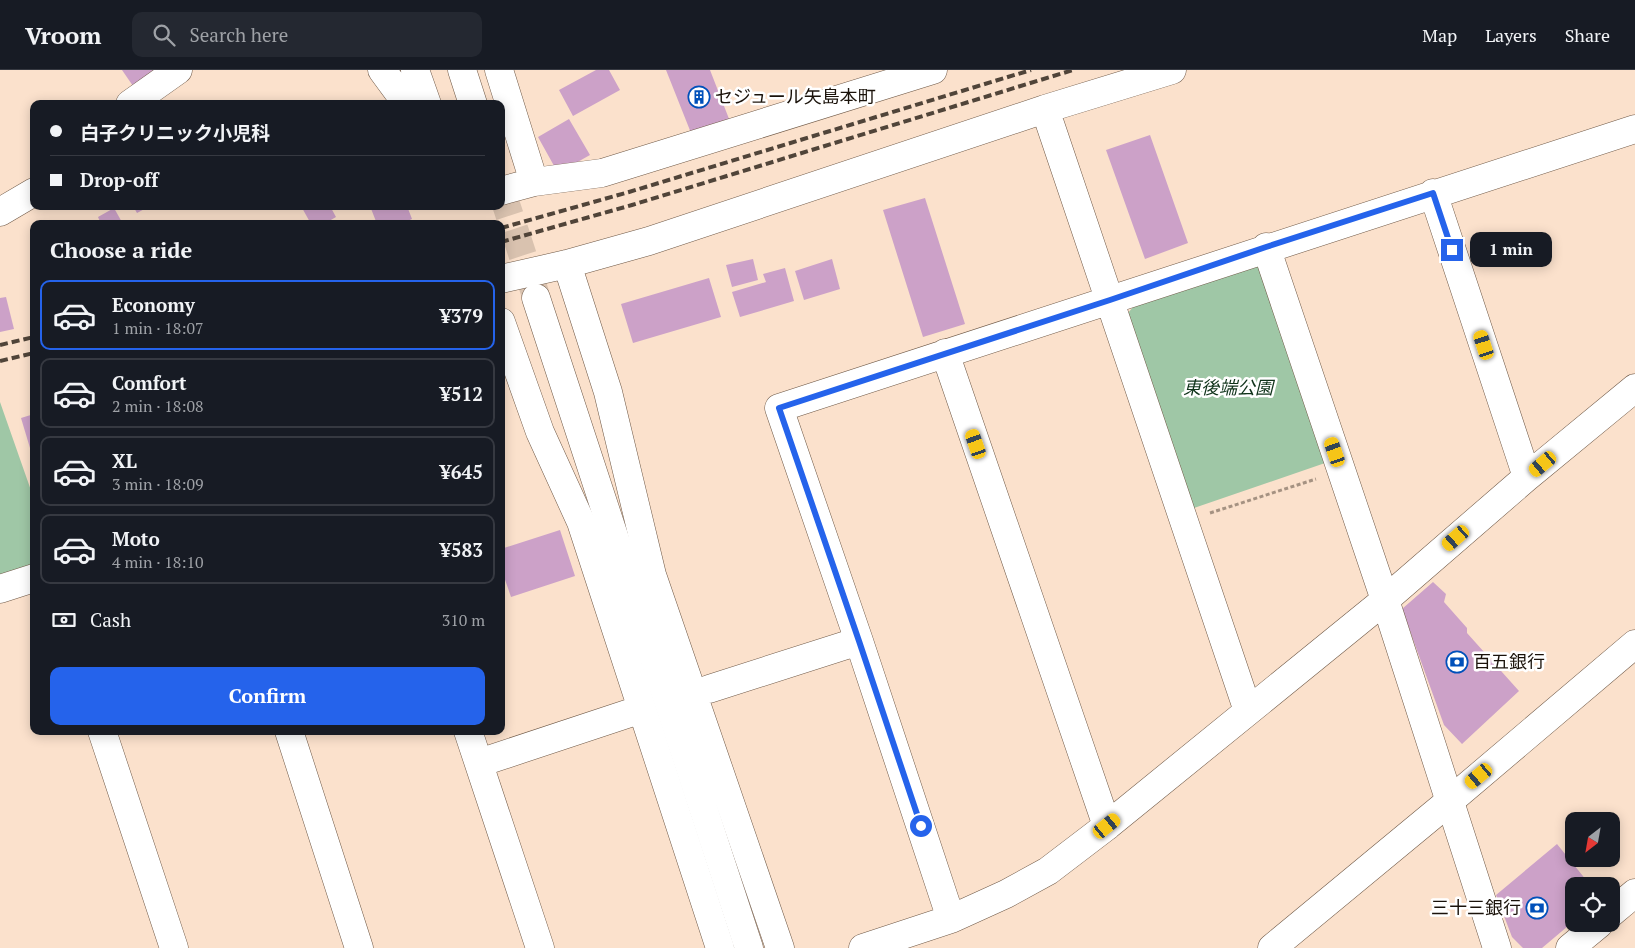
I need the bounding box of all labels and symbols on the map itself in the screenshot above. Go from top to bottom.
place label: セジュール矢島本町 [715,84,876,108]
building icon: セジュール矢島本町 [687,85,711,109]
callout: 1 min [1470,232,1552,268]
route end [1441,239,1463,261]
car [1472,328,1495,362]
park label: 東後端公園 [1183,375,1276,399]
car [964,427,987,461]
car [1323,435,1346,469]
car [1526,449,1559,479]
car [1439,522,1472,554]
place label: 百五銀行 [1473,649,1545,673]
bank icon: 百五銀行 [1445,650,1469,674]
car [1462,761,1495,791]
car [1090,811,1123,841]
north arrow [1565,812,1620,868]
route start [910,815,932,837]
place label: 三十三銀行 [1431,895,1521,919]
bank icon: 三十三銀行 [1525,896,1549,920]

